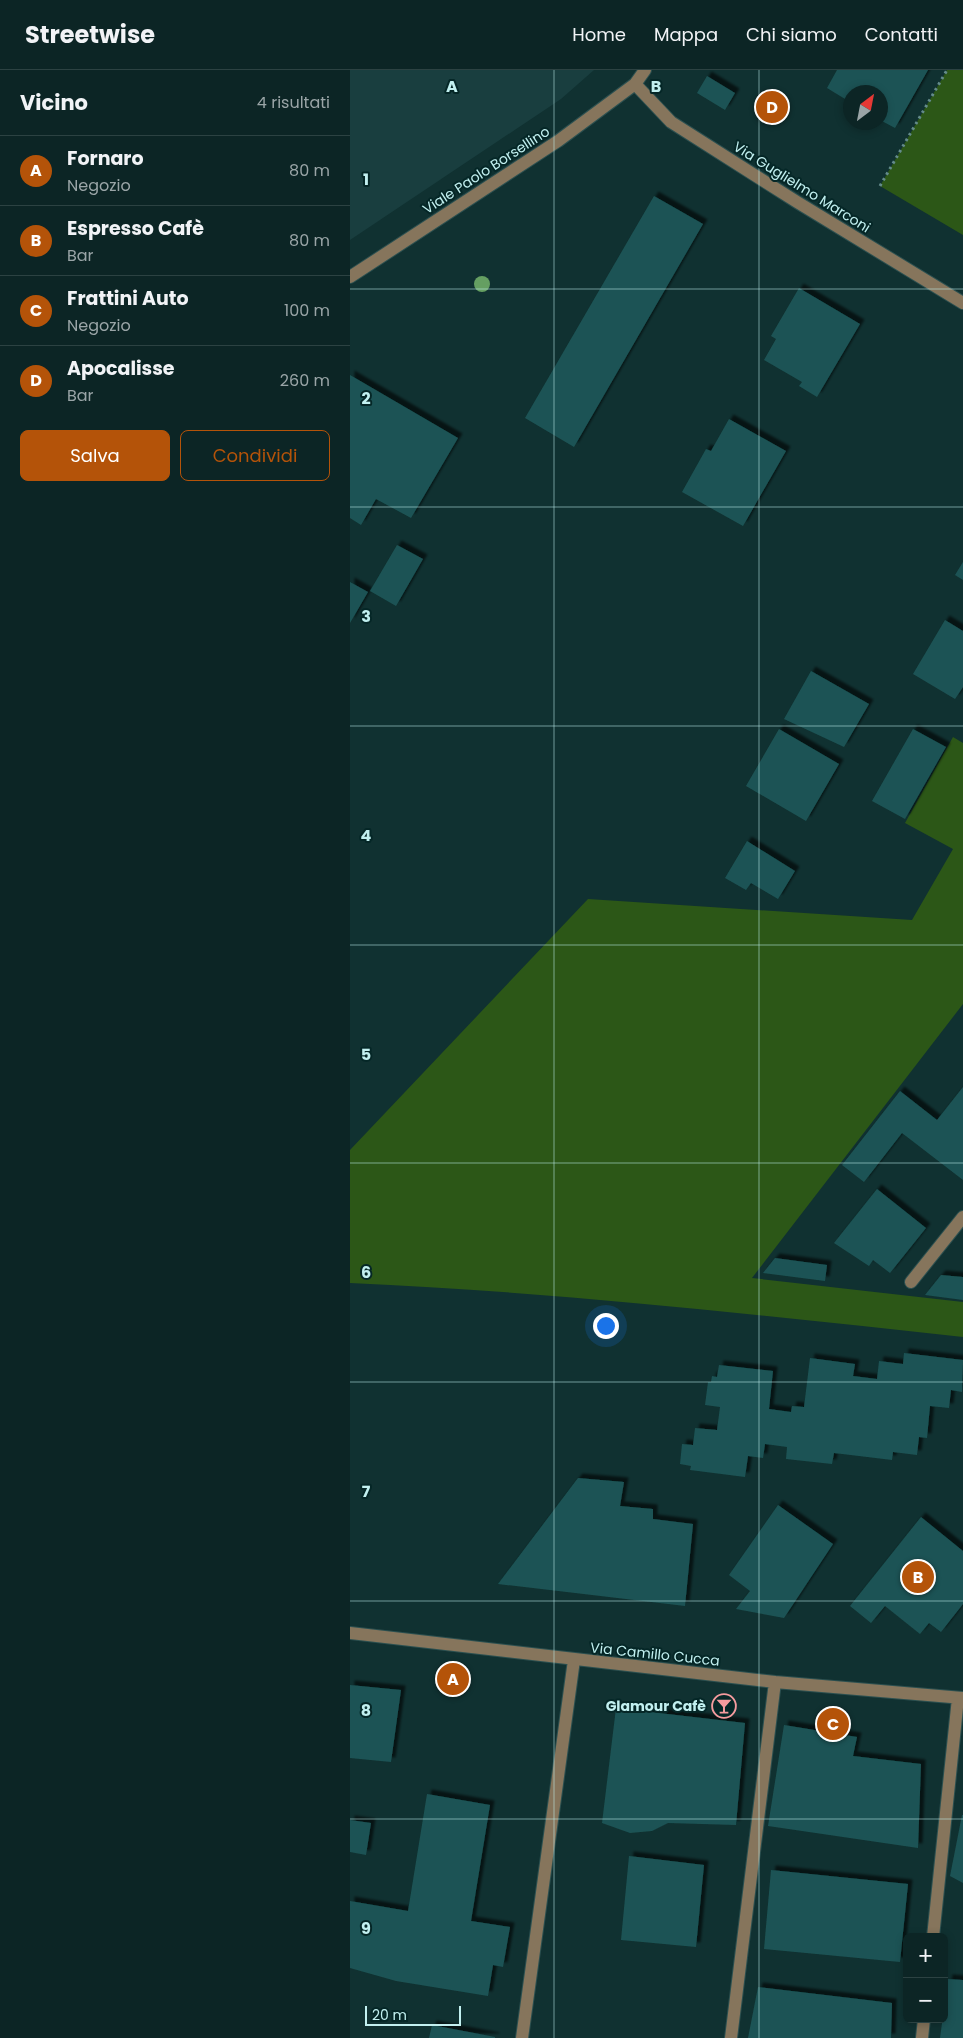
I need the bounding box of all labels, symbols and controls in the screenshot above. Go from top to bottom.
text: Streetwise [25,18,155,51]
text: Home [572,22,626,47]
text: Mappa [654,22,718,47]
text: Chi siamo [746,22,837,47]
text: Contatti [865,22,938,47]
text: A [446,75,458,98]
text: B [651,75,661,98]
north arrow [843,85,888,130]
text: Vicino [20,88,88,117]
pin: D [756,88,788,126]
text: 4 risultati [257,91,330,114]
street label: Viale Paolo Borsellino [419,121,553,219]
street label: Via Guglielmo Marconi [730,137,874,237]
text: Fornaro [67,145,144,172]
text: A [30,159,42,182]
text: 80 m [289,159,330,182]
text: 1 [363,168,369,191]
text: Negozio [67,174,131,197]
text: Espresso Cafè [67,215,204,242]
text: B [31,229,41,252]
text: 80 m [289,229,330,252]
text: Bar [67,244,94,267]
text: Frattini Auto [67,285,189,312]
text: C [30,299,42,322]
text: 100 m [284,299,330,322]
text: Negozio [67,314,131,337]
text: Apocalisse [67,355,175,382]
text: D [30,369,42,392]
text: 260 m [280,369,330,392]
text: Bar [67,384,94,407]
text: 2 [361,387,371,410]
button: Salva [20,430,170,481]
button: Condividi [180,430,330,481]
text: 3 [361,605,371,628]
text: 4 [361,824,372,847]
text: 5 [361,1043,371,1066]
text: 6 [361,1261,371,1284]
your location [593,1313,619,1339]
text: 7 [362,1480,371,1503]
pin: B [902,1558,934,1596]
street label: Via Camillo Cucca [589,1637,721,1671]
pin: A [437,1660,469,1698]
bar icon: Glamour Cafè [711,1693,737,1719]
place label: Glamour Cafè [606,1696,706,1716]
text: 8 [361,1699,371,1722]
pin: C [817,1705,849,1743]
text: 9 [361,1917,371,1940]
map controls [903,1933,948,2023]
button: + [903,1933,948,1978]
button: − [903,1978,948,2023]
scale bar [365,2003,461,2026]
text: 20 m [372,2005,407,2025]

